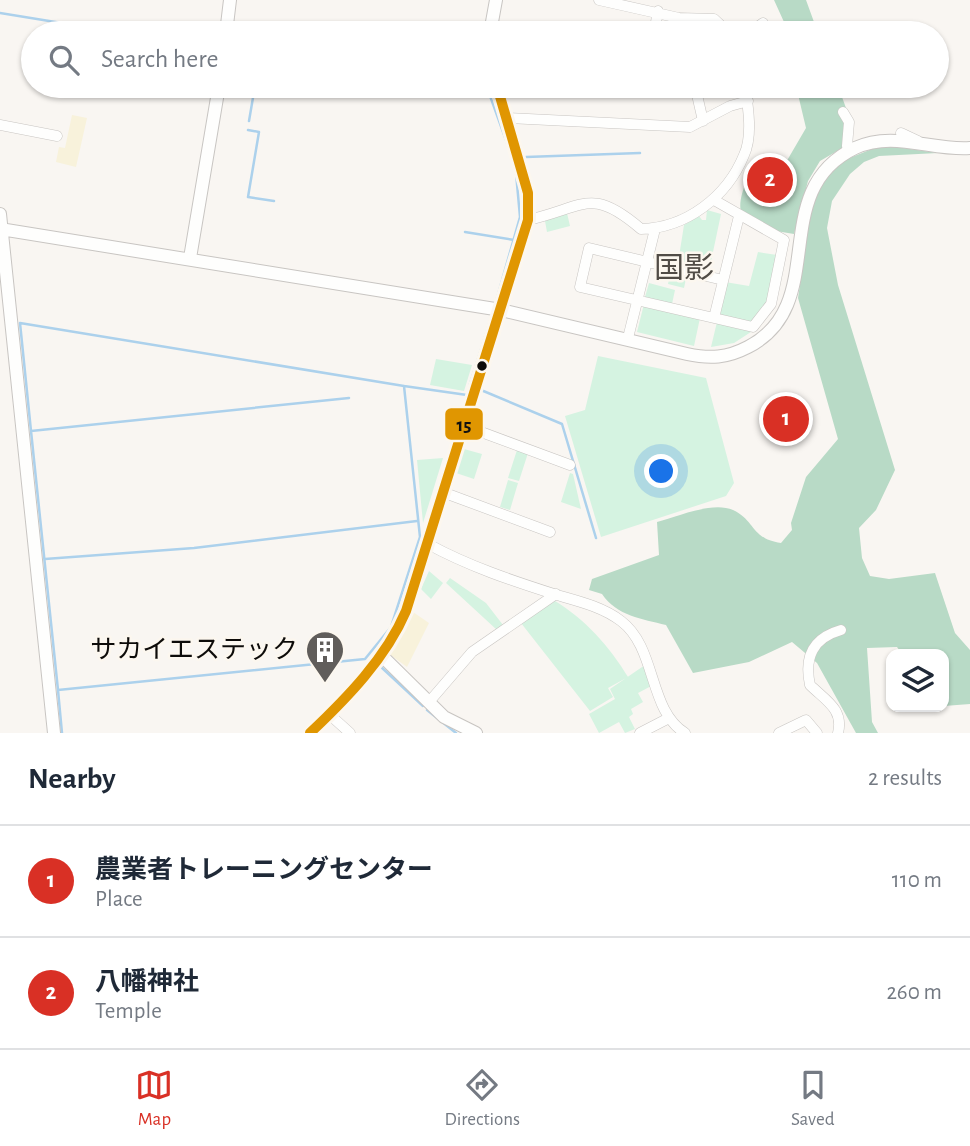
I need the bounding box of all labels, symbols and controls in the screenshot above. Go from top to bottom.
search box [21,21,949,98]
icon: search [45,41,83,79]
text: Search here [101,46,219,72]
pin: 2 [747,154,793,206]
district label: 国影 [654,253,714,284]
unlabelled marker [475,359,489,373]
pin: 1 [763,393,809,445]
line badge: 15 [444,407,484,441]
text: 15 [456,416,472,435]
your location [644,454,678,488]
building icon: サカイエステック [304,629,346,684]
place label: サカイエステック [90,637,298,663]
map controls [886,649,949,712]
button: layers [886,649,949,712]
text: Nearby [28,764,116,794]
text: 2 results [868,767,942,790]
text: 農業者トレーニングセンター [95,857,433,883]
text: 1 [47,869,55,892]
text: 110 m [892,869,942,892]
text: Place [95,888,143,911]
text: 八幡神社 [95,969,199,995]
text: 2 [46,981,56,1004]
text: 260 m [886,981,942,1004]
text: Temple [95,1000,162,1023]
tab: Map [135,1066,173,1131]
tab: Directions [444,1066,520,1131]
tab: Saved [791,1066,835,1131]

